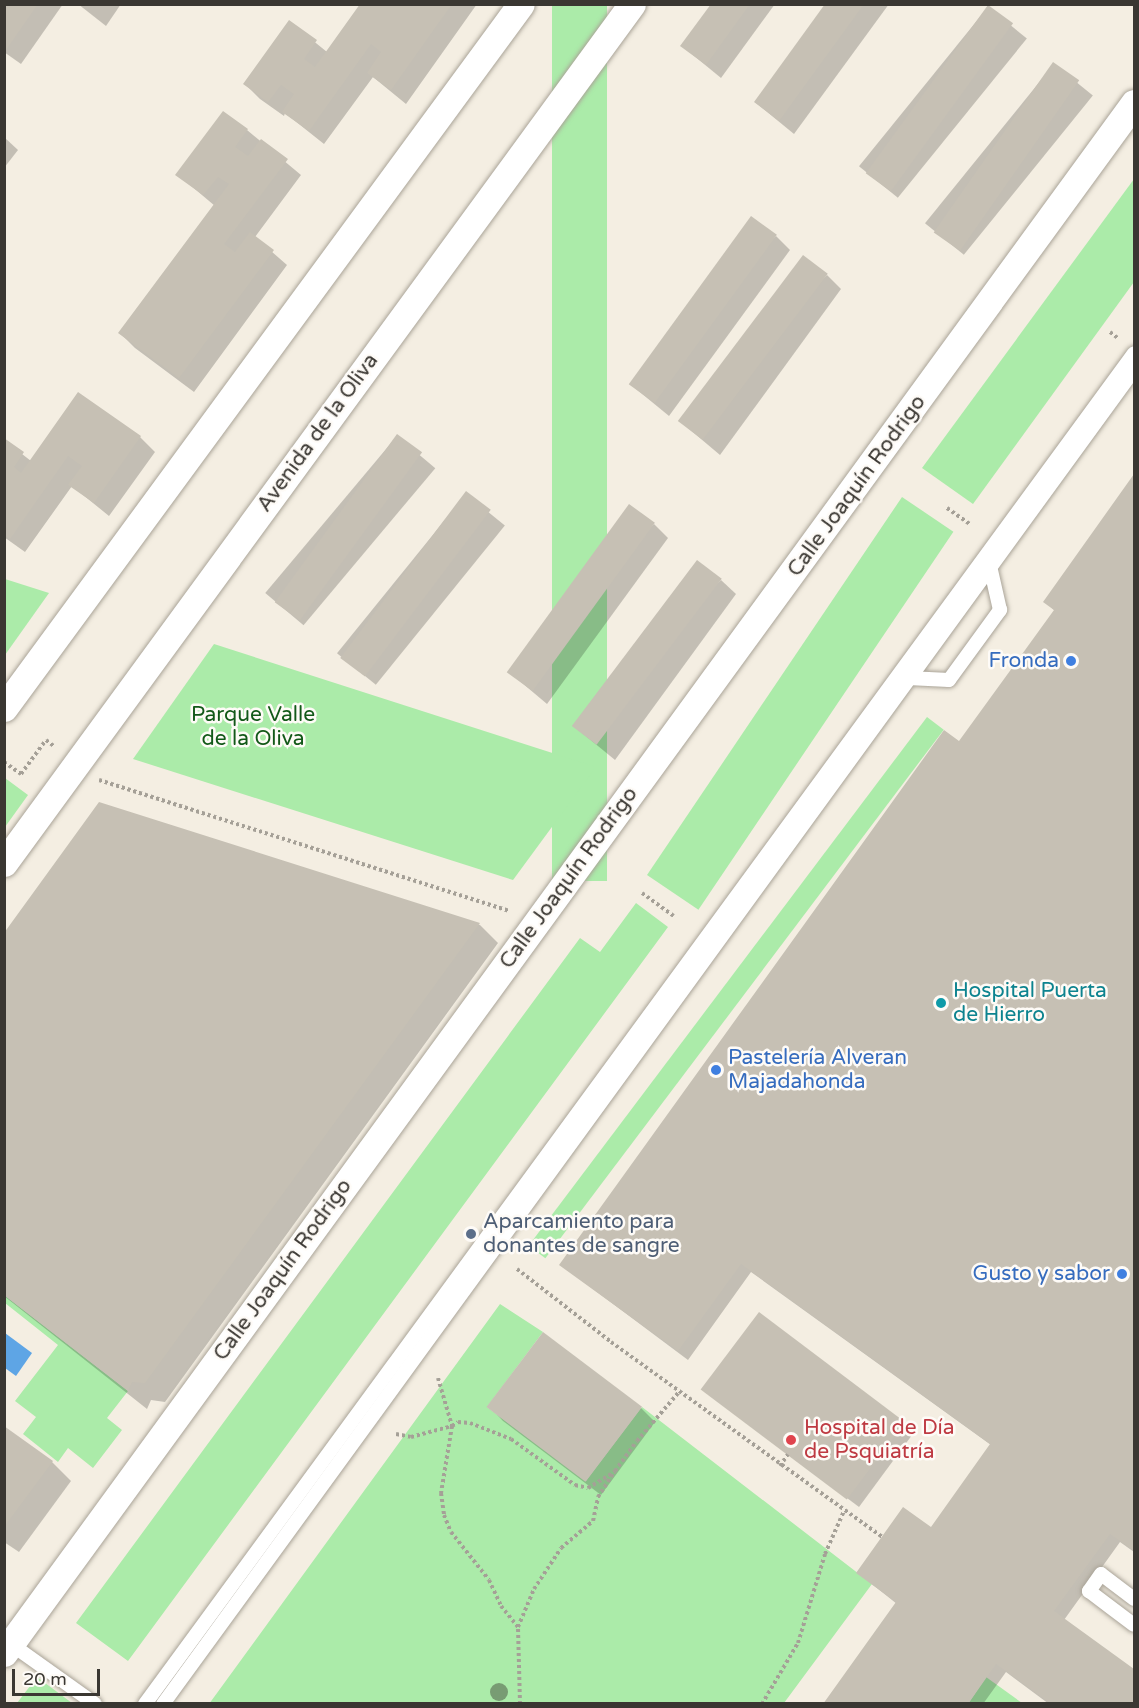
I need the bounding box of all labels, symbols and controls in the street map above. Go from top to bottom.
street label: Avenida de la Oliva [252,349,384,517]
street label: Calle Joaquín Rodrigo [783,390,931,582]
place label: Fronda [988,648,1059,674]
marker: Fronda [1064,654,1078,668]
park label: Parque Valle de la Oliva [191,702,315,752]
street label: Calle Joaquín Rodrigo [495,782,643,974]
place label: Hospital Puerta de Hierro [953,978,1107,1028]
marker: Hospital Puerta de Hierro [934,996,948,1010]
place label: Pastelería Alveran Majadahonda [728,1045,907,1095]
marker: Pastelería Alveran Majadahonda [709,1063,723,1077]
street label: Calle Joaquín Rodrigo [209,1174,357,1366]
place label: Aparcamiento para donantes de sangre [483,1209,680,1259]
marker: Aparcamiento para donantes de sangre [464,1227,478,1241]
place label: Gusto y sabor [973,1261,1110,1287]
marker: Gusto y sabor [1115,1267,1129,1281]
place label: Hospital de Día de Psquiatría [804,1415,955,1465]
marker: Hospital de Día de Psquiatría [782,1431,800,1449]
scale bar [15,1657,104,1695]
text: 20 m [23,1668,67,1690]

